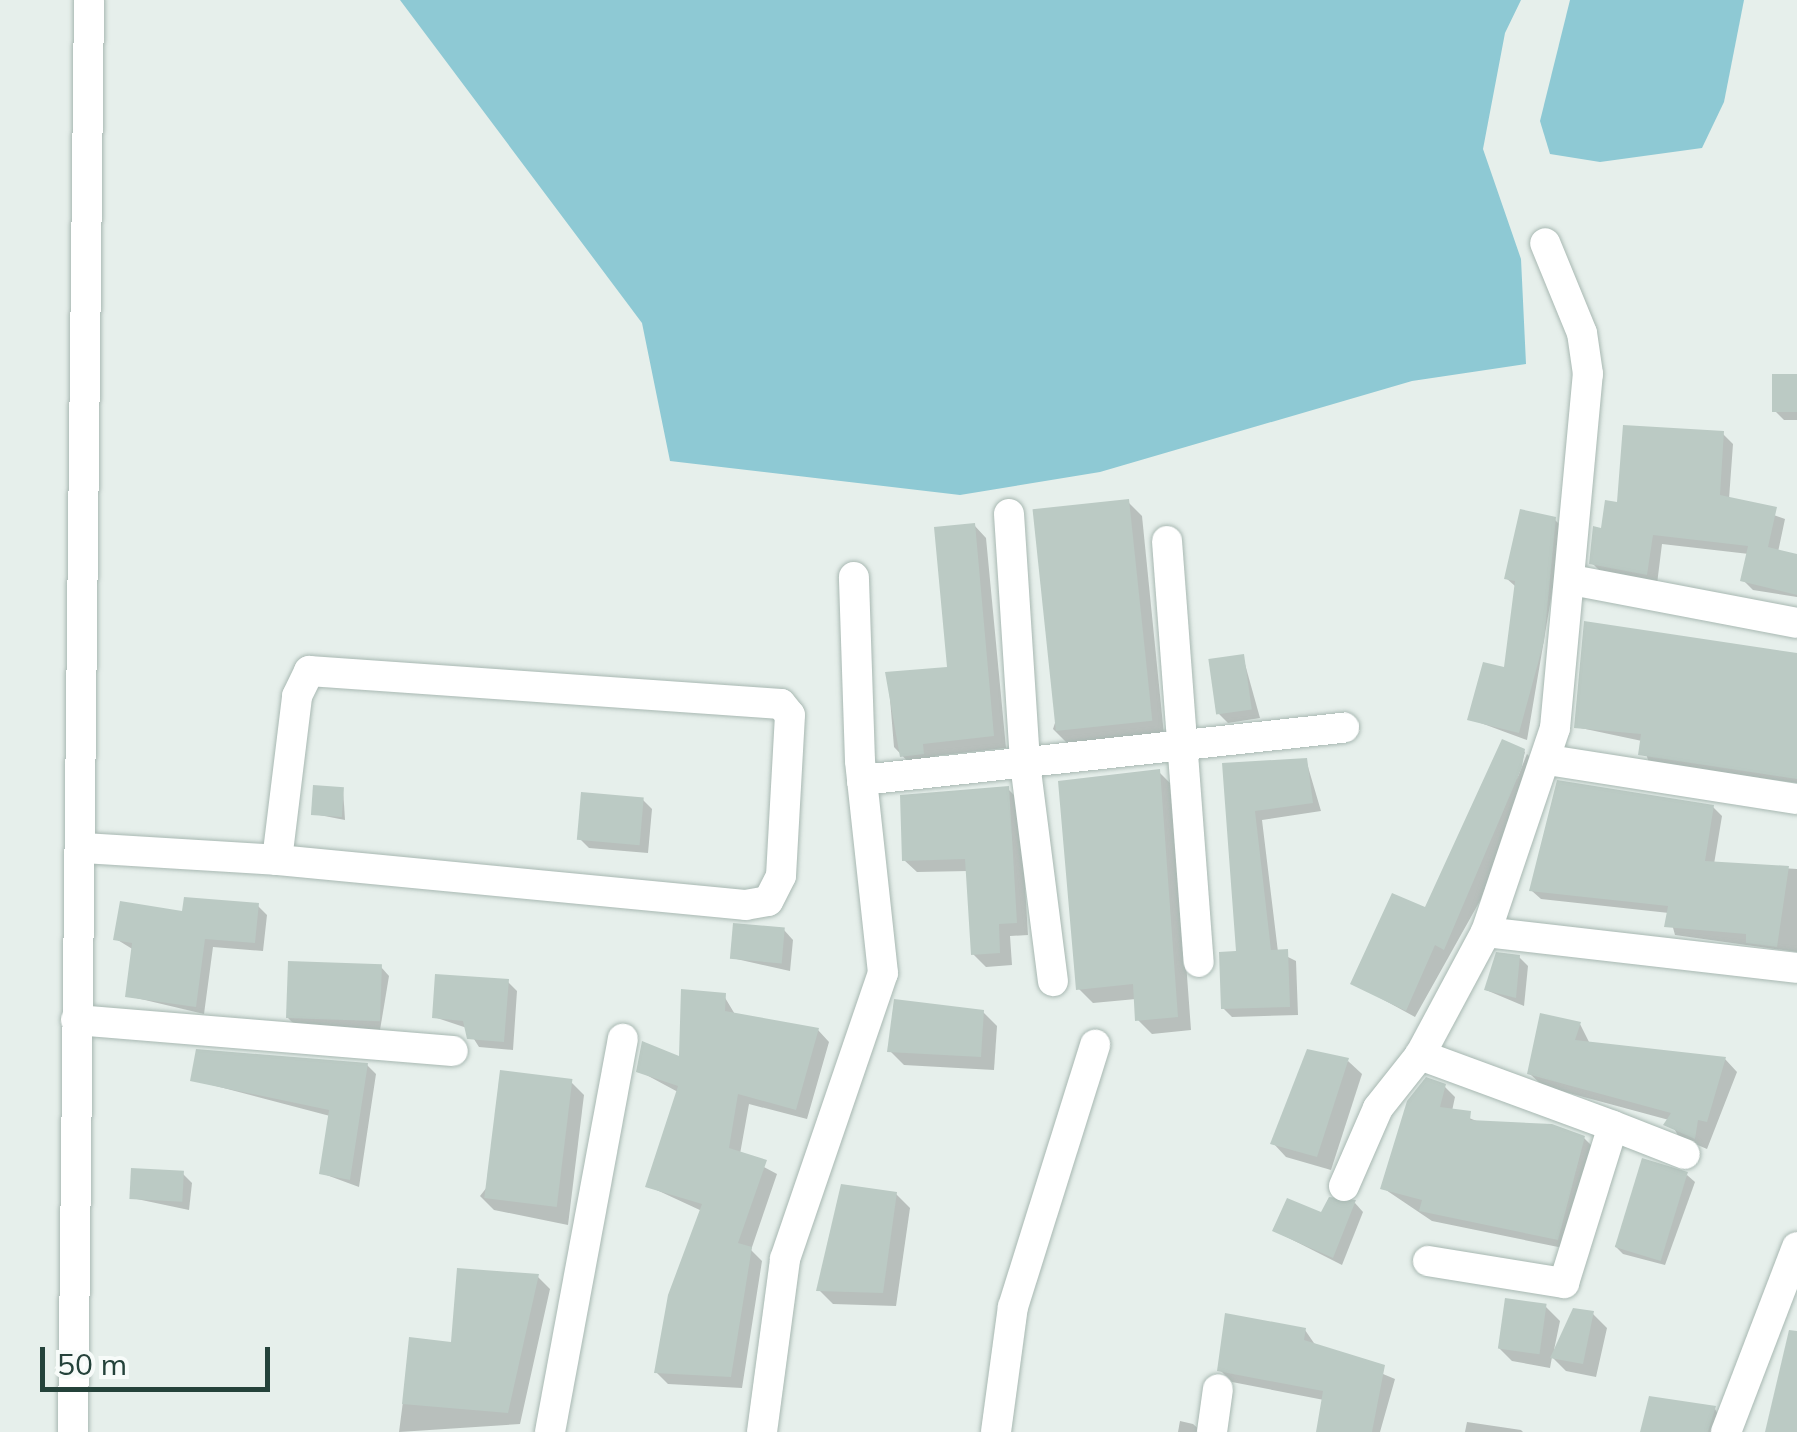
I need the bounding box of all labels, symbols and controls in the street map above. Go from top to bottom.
scale bar [45,1327,275,1389]
text: 50 m [57,1345,127,1383]

